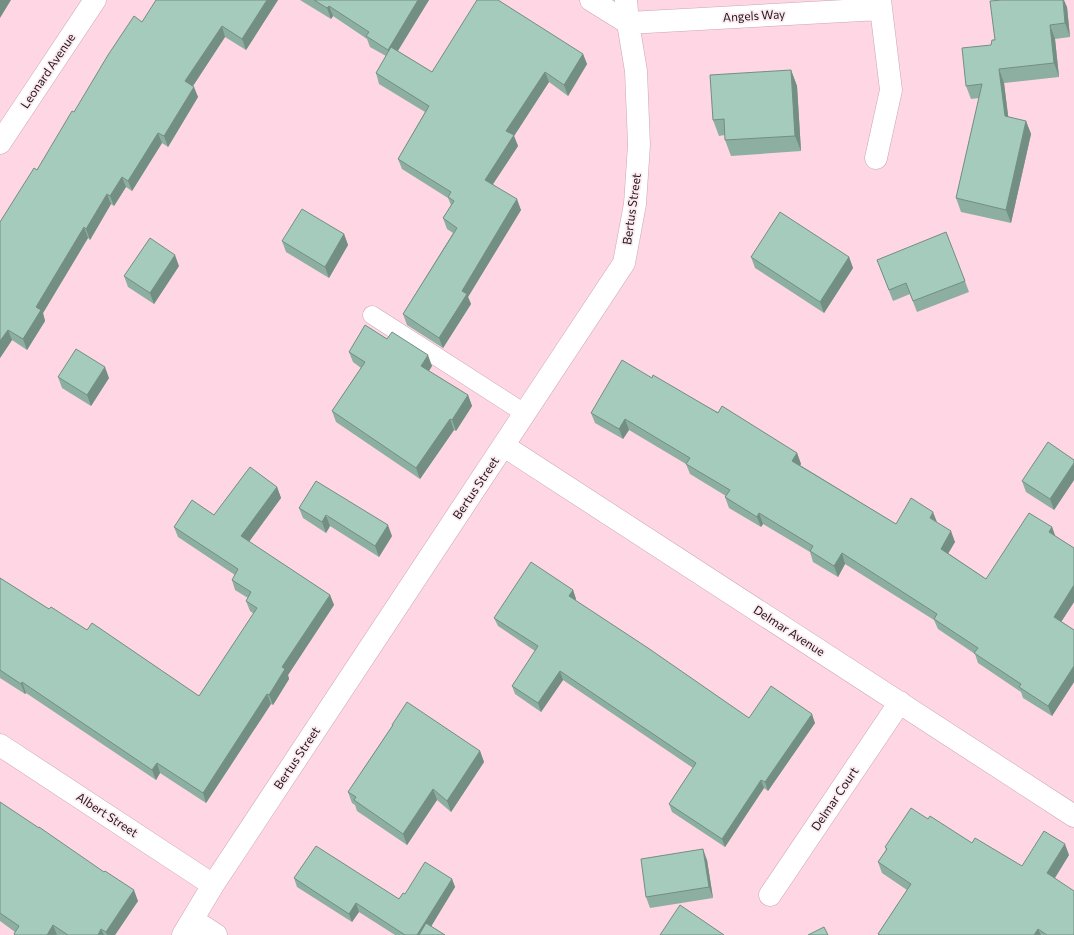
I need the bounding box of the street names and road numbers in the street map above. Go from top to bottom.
street label: Angels Way [722,6,786,24]
street label: Leonard Avenue [17,30,77,111]
street label: Bertus Street [619,172,643,246]
street label: Bertus Street [449,454,501,521]
street label: Delmar Avenue [751,602,828,658]
street label: Bertus Street [270,724,322,791]
street label: Delmar Court [808,764,861,833]
street label: Albert Street [74,789,141,839]

